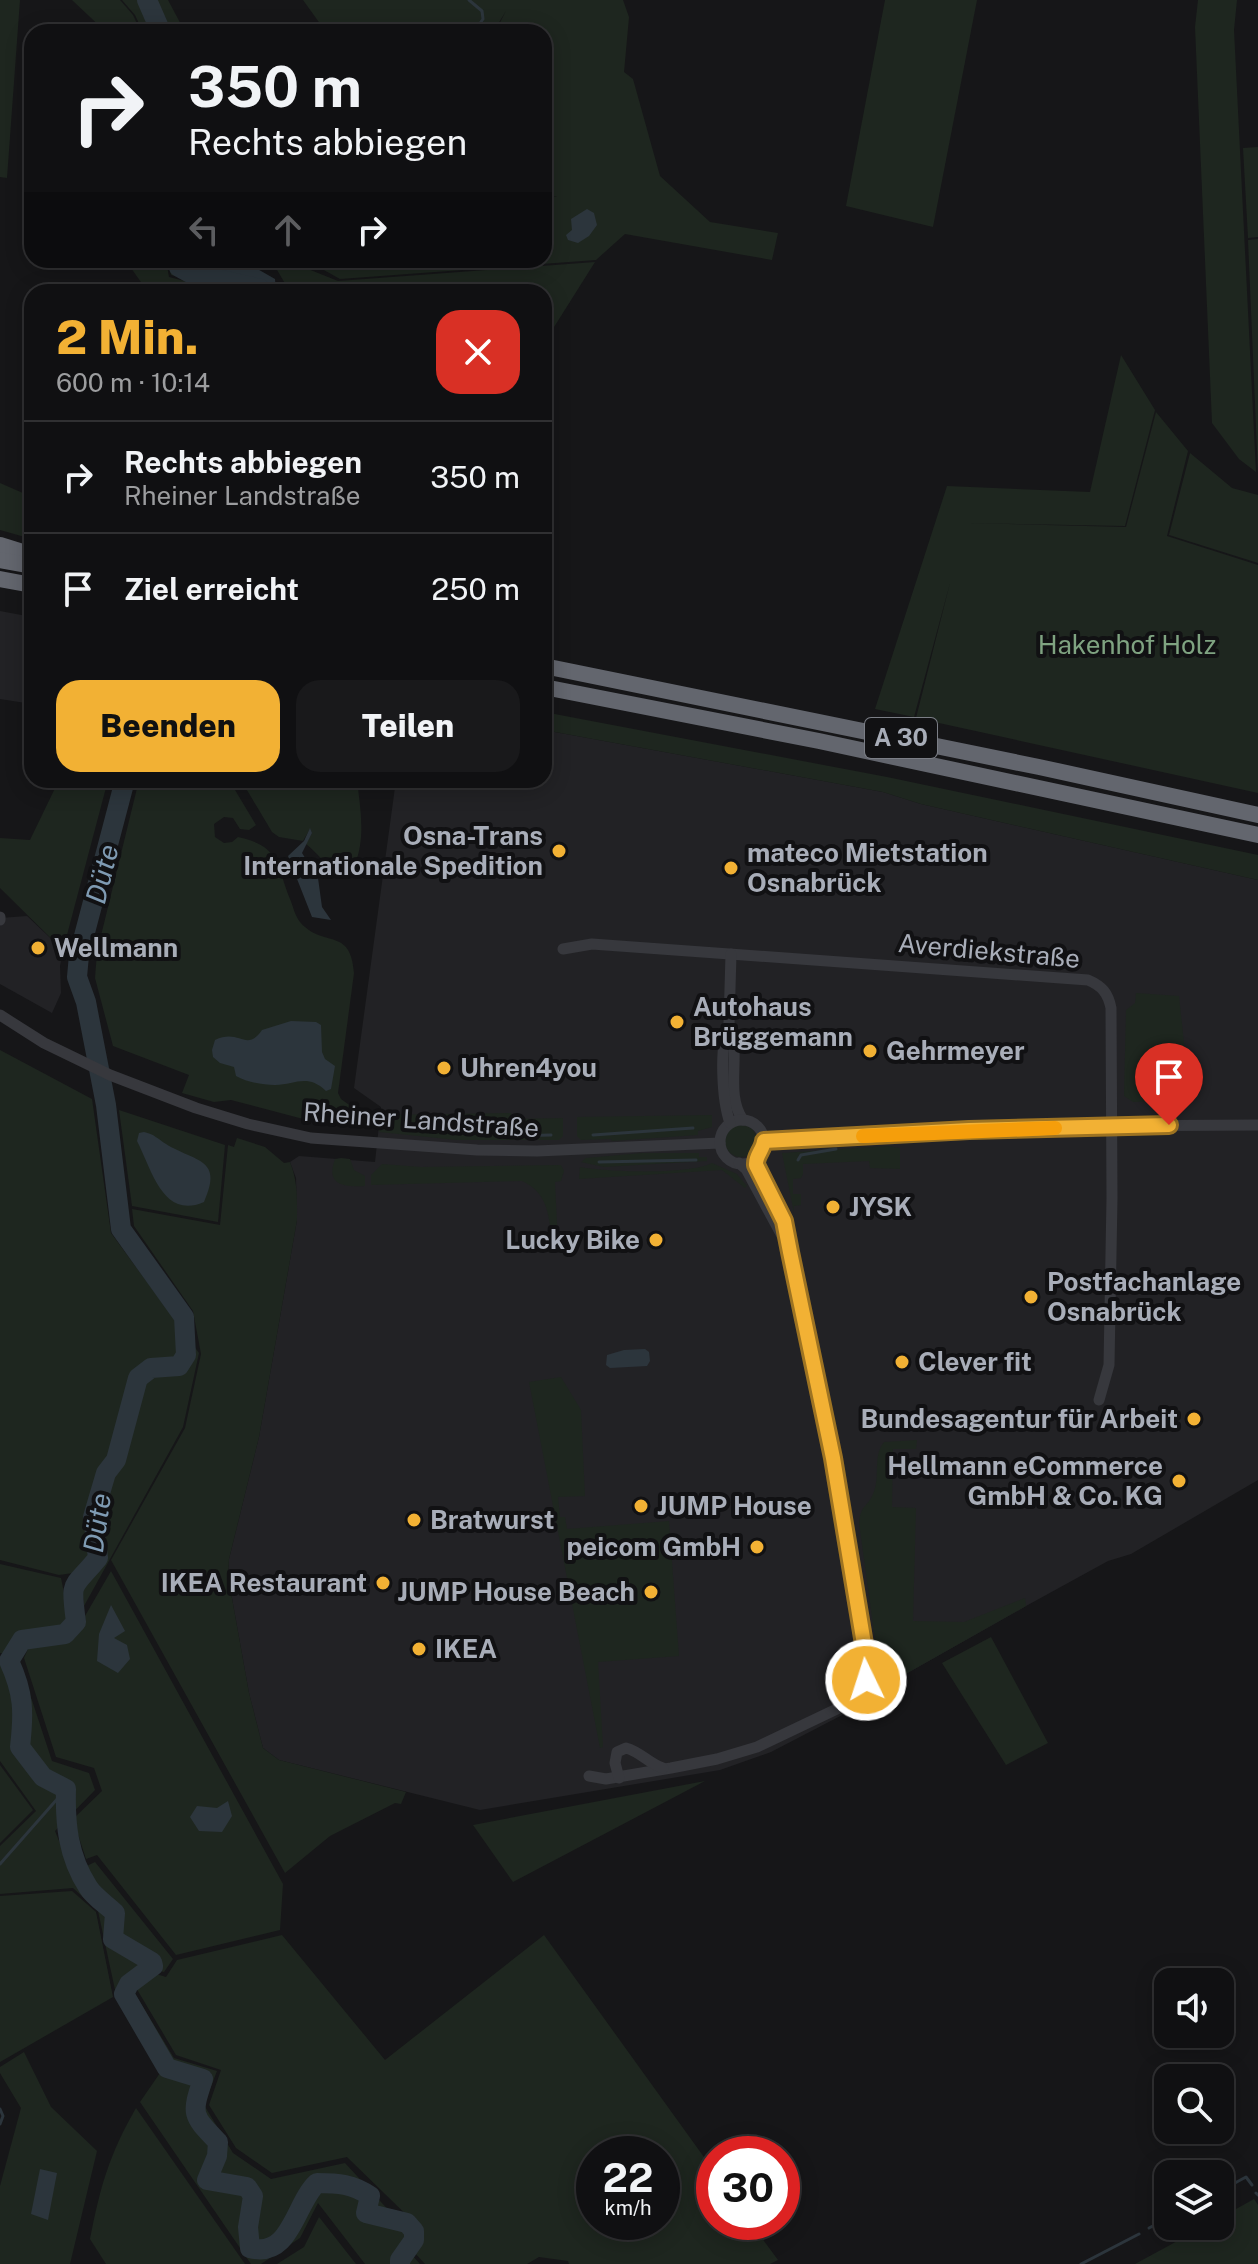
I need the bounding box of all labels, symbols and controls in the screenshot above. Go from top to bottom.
text: 350 m [188,54,362,120]
icon: right [56,56,160,160]
text: Rechts abbiegen [188,121,467,163]
icon: left [182,208,226,252]
icon: ahead [266,208,310,252]
icon: right [350,208,394,252]
text: 2 Min. [56,308,199,365]
button: close [436,310,520,394]
text: 600 m · 10:14 [56,367,210,398]
text: Rechts abbiegen [124,444,362,480]
icon: right [56,455,100,499]
text: 350 m [430,459,520,495]
text: Rheiner Landstraße [124,480,361,511]
icon: arrive [56,567,100,611]
text: Ziel erreicht [124,571,299,607]
text: 250 m [431,571,520,607]
park label: Hakenhof Holz [1038,629,1216,660]
button: Beenden [56,680,280,772]
button: Teilen [296,680,520,772]
road number: A 30 [865,718,937,758]
place label: Osna-Trans Internationale Spedition [243,820,543,881]
place label: mateco Mietstation Osnabrück [747,837,988,898]
water label: Düte [78,841,125,907]
marker: Osna-Trans Internationale Spedition [550,842,568,860]
marker: mateco Mietstation Osnabrück [722,859,740,877]
street label: Averdiekstraße [897,927,1081,974]
place label: Wellmann [54,932,178,963]
marker: Wellmann [29,939,47,957]
place label: Autohaus Brüggemann [693,991,853,1052]
marker: Autohaus Brüggemann [668,1013,686,1031]
place label: Gehrmeyer [886,1035,1025,1066]
marker: Gehrmeyer [861,1042,879,1060]
pin [1135,1043,1203,1125]
place label: Uhren4you [460,1052,597,1083]
icon: arrive [1147,1055,1191,1099]
marker: Uhren4you [435,1059,453,1077]
street label: Rheiner Landstraße [302,1096,540,1143]
place label: JYSK [849,1191,912,1222]
marker: JYSK [824,1198,842,1216]
place label: Lucky Bike [505,1224,640,1255]
marker: Lucky Bike [647,1231,665,1249]
place label: Postfachanlage Osnabrück [1047,1266,1241,1327]
marker: Postfachanlage Osnabrück [1022,1288,1040,1306]
place label: Clever fit [918,1346,1032,1377]
marker: Clever fit [893,1353,911,1371]
place label: Bundesagentur für Arbeit [861,1403,1178,1434]
marker: Bundesagentur für Arbeit [1185,1410,1203,1428]
place label: Hellmann eCommerce GmbH & Co. KG [887,1450,1163,1511]
marker: Hellmann eCommerce GmbH & Co. KG [1170,1472,1188,1490]
place label: JUMP House [657,1490,812,1521]
water label: Düte [76,1491,117,1555]
marker: JUMP House [632,1497,650,1515]
place label: Bratwurst [430,1504,555,1535]
marker: Bratwurst [405,1511,423,1529]
place label: peicom GmbH [566,1531,741,1562]
marker: peicom GmbH [748,1538,766,1556]
place label: IKEA Restaurant [161,1567,367,1598]
marker: IKEA Restaurant [374,1574,392,1592]
place label: JUMP House Beach [397,1576,635,1607]
marker: JUMP House Beach [642,1583,660,1601]
place label: IKEA [435,1633,497,1664]
position arrow [824,1638,908,1722]
marker: IKEA [410,1640,428,1658]
map controls [1154,1968,1234,2240]
button: sound [1154,1968,1234,2048]
button: search [1154,2064,1234,2144]
speed limit sign: 30 [696,2136,800,2240]
text: 22 [603,2154,653,2201]
button: layers [1154,2160,1234,2240]
text: km/h [604,2196,652,2220]

